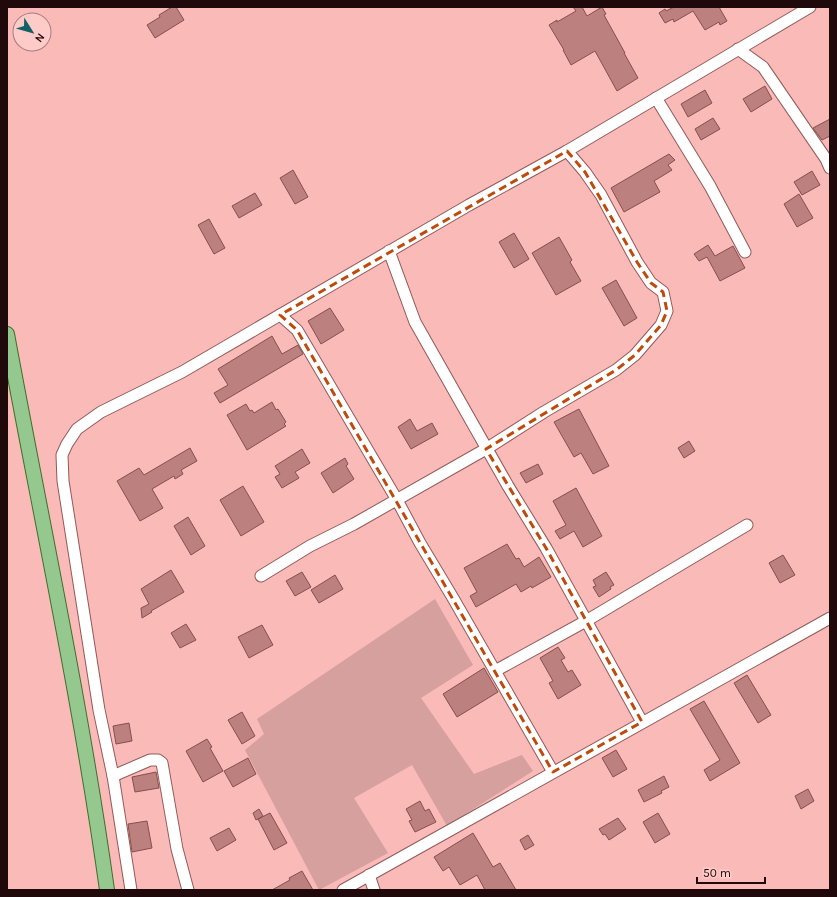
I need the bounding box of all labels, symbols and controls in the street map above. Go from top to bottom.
north arrow [12,12,52,52]
text: N [32,31,47,45]
scale bar [697,859,765,885]
text: 50 m [703,866,731,880]

